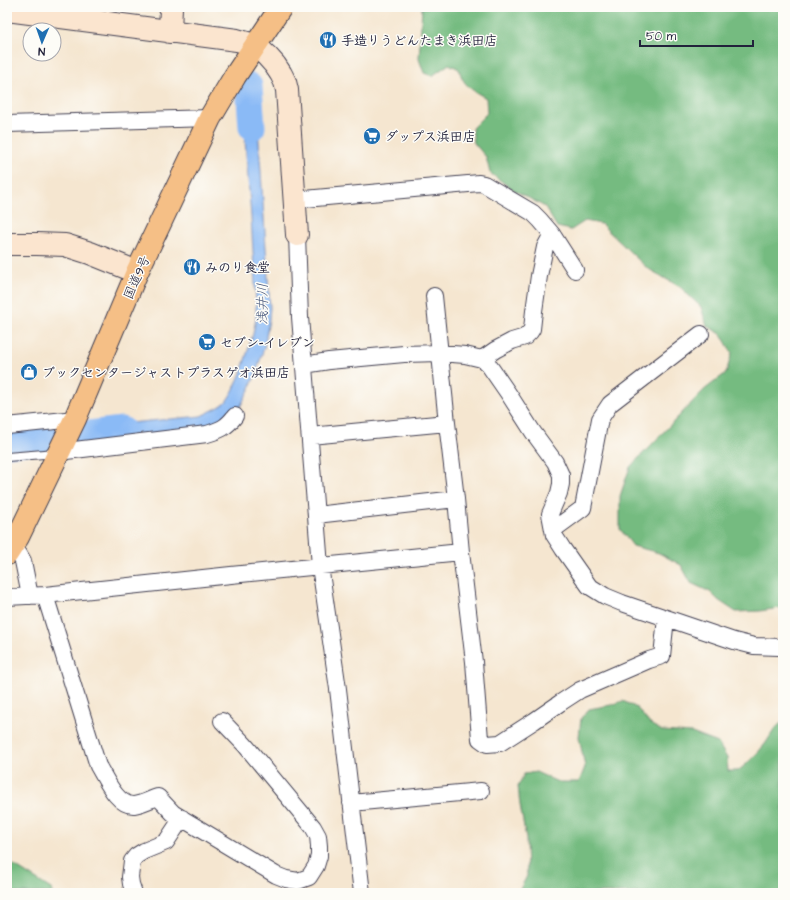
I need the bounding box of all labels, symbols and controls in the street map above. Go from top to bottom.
north arrow [22,22,62,62]
scale bar [640,22,753,48]
text: 50 m [646,28,677,45]
restaurant icon: 手造りうどんたまき浜田店 [318,30,338,50]
place label: 手造りうどんたまき浜田店 [341,32,498,50]
text: N [38,44,45,59]
supermarket icon: ダップス浜田店 [362,126,382,146]
place label: ダップス浜田店 [385,128,476,146]
street label: 国道9号 [119,253,155,302]
restaurant icon: みのり食堂 [182,257,202,277]
place label: みのり食堂 [205,259,270,277]
water label: 浅井川 [253,283,273,325]
supermarket icon: セブン-イレブン [197,332,217,352]
place label: セブン-イレブン [220,334,315,352]
shop icon: ブックセンタージャストプラスゲオ浜田店 [19,362,39,382]
place label: ブックセンタージャストプラスゲオ浜田店 [42,364,290,382]

